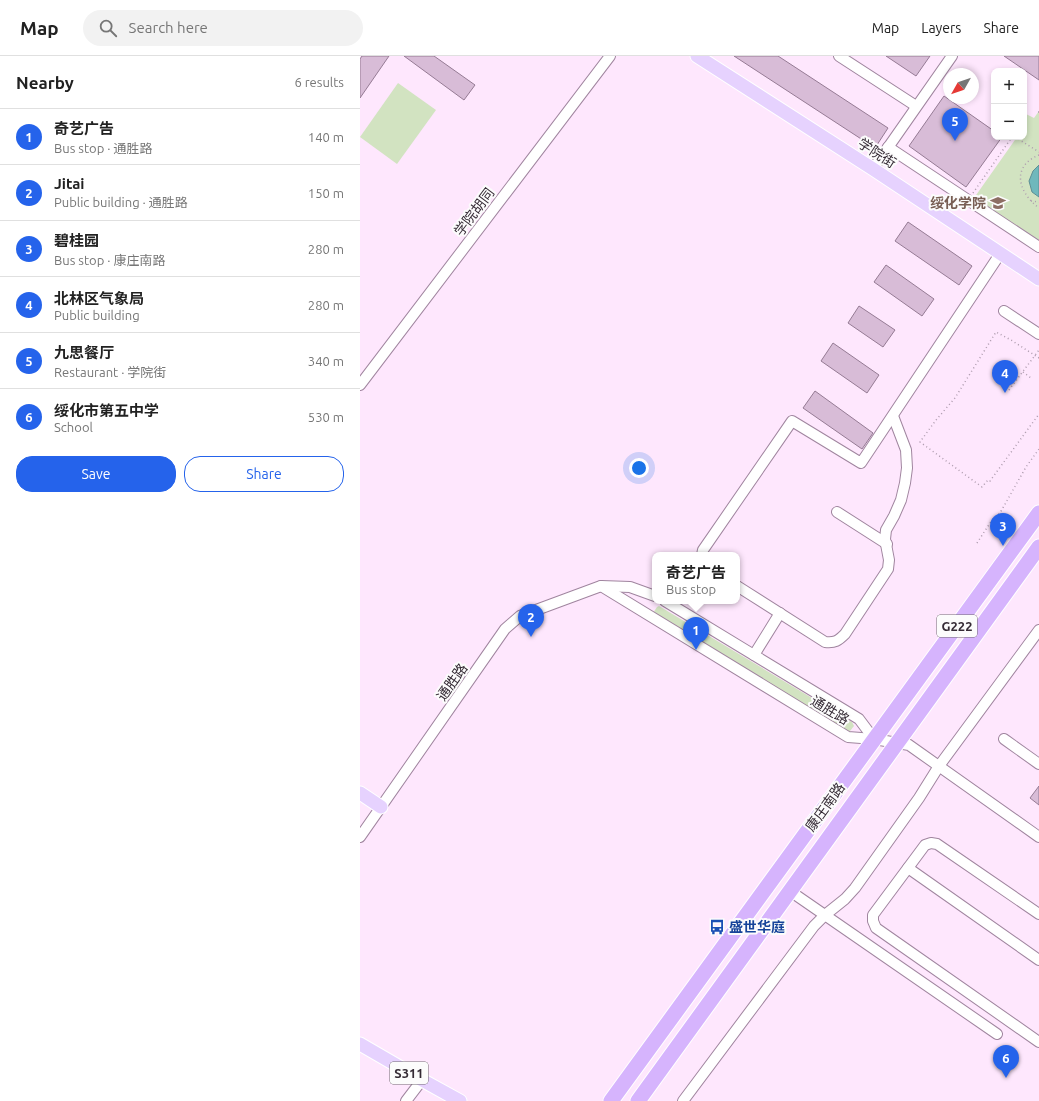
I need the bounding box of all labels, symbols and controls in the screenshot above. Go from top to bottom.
search box [83,10,363,46]
text: Map [20,17,59,39]
icon: search [97,17,119,39]
text: Search here [129,19,208,36]
text: Map [872,20,899,36]
text: Layers [921,20,961,36]
text: Share [983,20,1019,36]
north arrow [943,68,979,104]
map controls [991,68,1027,140]
button: + [991,68,1027,104]
text: Nearby [16,73,74,92]
text: 6 results [294,75,344,89]
button: − [991,104,1027,140]
pin: 5 [942,108,968,141]
text: 奇艺广告 [54,120,114,137]
text: 1 [25,130,33,144]
text: 140 m [308,130,344,144]
street label: 学院街 [855,135,899,171]
text: Bus stop · 通胜路 [54,141,152,155]
text: Jitai [54,175,85,192]
street label: 学院胡同 [451,185,497,239]
text: 2 [25,186,33,200]
text: 150 m [308,186,344,200]
school or university icon: 绥化学院 [989,194,1007,212]
text: Public building · 通胜路 [54,195,188,209]
place label: 绥化学院 [930,195,986,211]
text: 碧桂园 [54,232,99,249]
text: 3 [25,242,33,256]
text: 280 m [308,242,344,256]
text: Bus stop · 康庄南路 [54,253,165,267]
text: 北林区气象局 [54,290,144,307]
text: 4 [25,298,33,312]
text: 280 m [308,298,344,312]
text: Public building [54,308,140,322]
text: 九思餐厅 [54,344,114,361]
text: 5 [25,354,33,368]
text: 340 m [308,354,344,368]
pin: 4 [992,360,1018,393]
text: Restaurant · 学院街 [54,365,166,379]
text: 绥化市第五中学 [54,402,159,419]
text: 6 [25,410,33,424]
text: 530 m [308,410,344,424]
text: School [54,420,93,434]
button: Save [16,456,176,492]
button: Share [184,456,344,492]
your location [629,458,649,478]
pin: 3 [990,513,1016,546]
popup [652,552,740,604]
text: 奇艺广告 [666,564,726,581]
text: Bus stop [666,582,716,596]
pin: 2 [518,604,544,637]
road number: G222 [937,615,977,637]
pin: 1 [683,617,709,650]
street label: 通胜路 [433,660,471,704]
street label: 通胜路 [808,692,852,728]
street label: 康庄南路 [802,780,848,834]
bus stop icon: 盛世华庭 [708,918,726,936]
place label: 盛世华庭 [729,919,785,935]
pin: 6 [993,1045,1019,1078]
road number: S311 [390,1062,428,1084]

